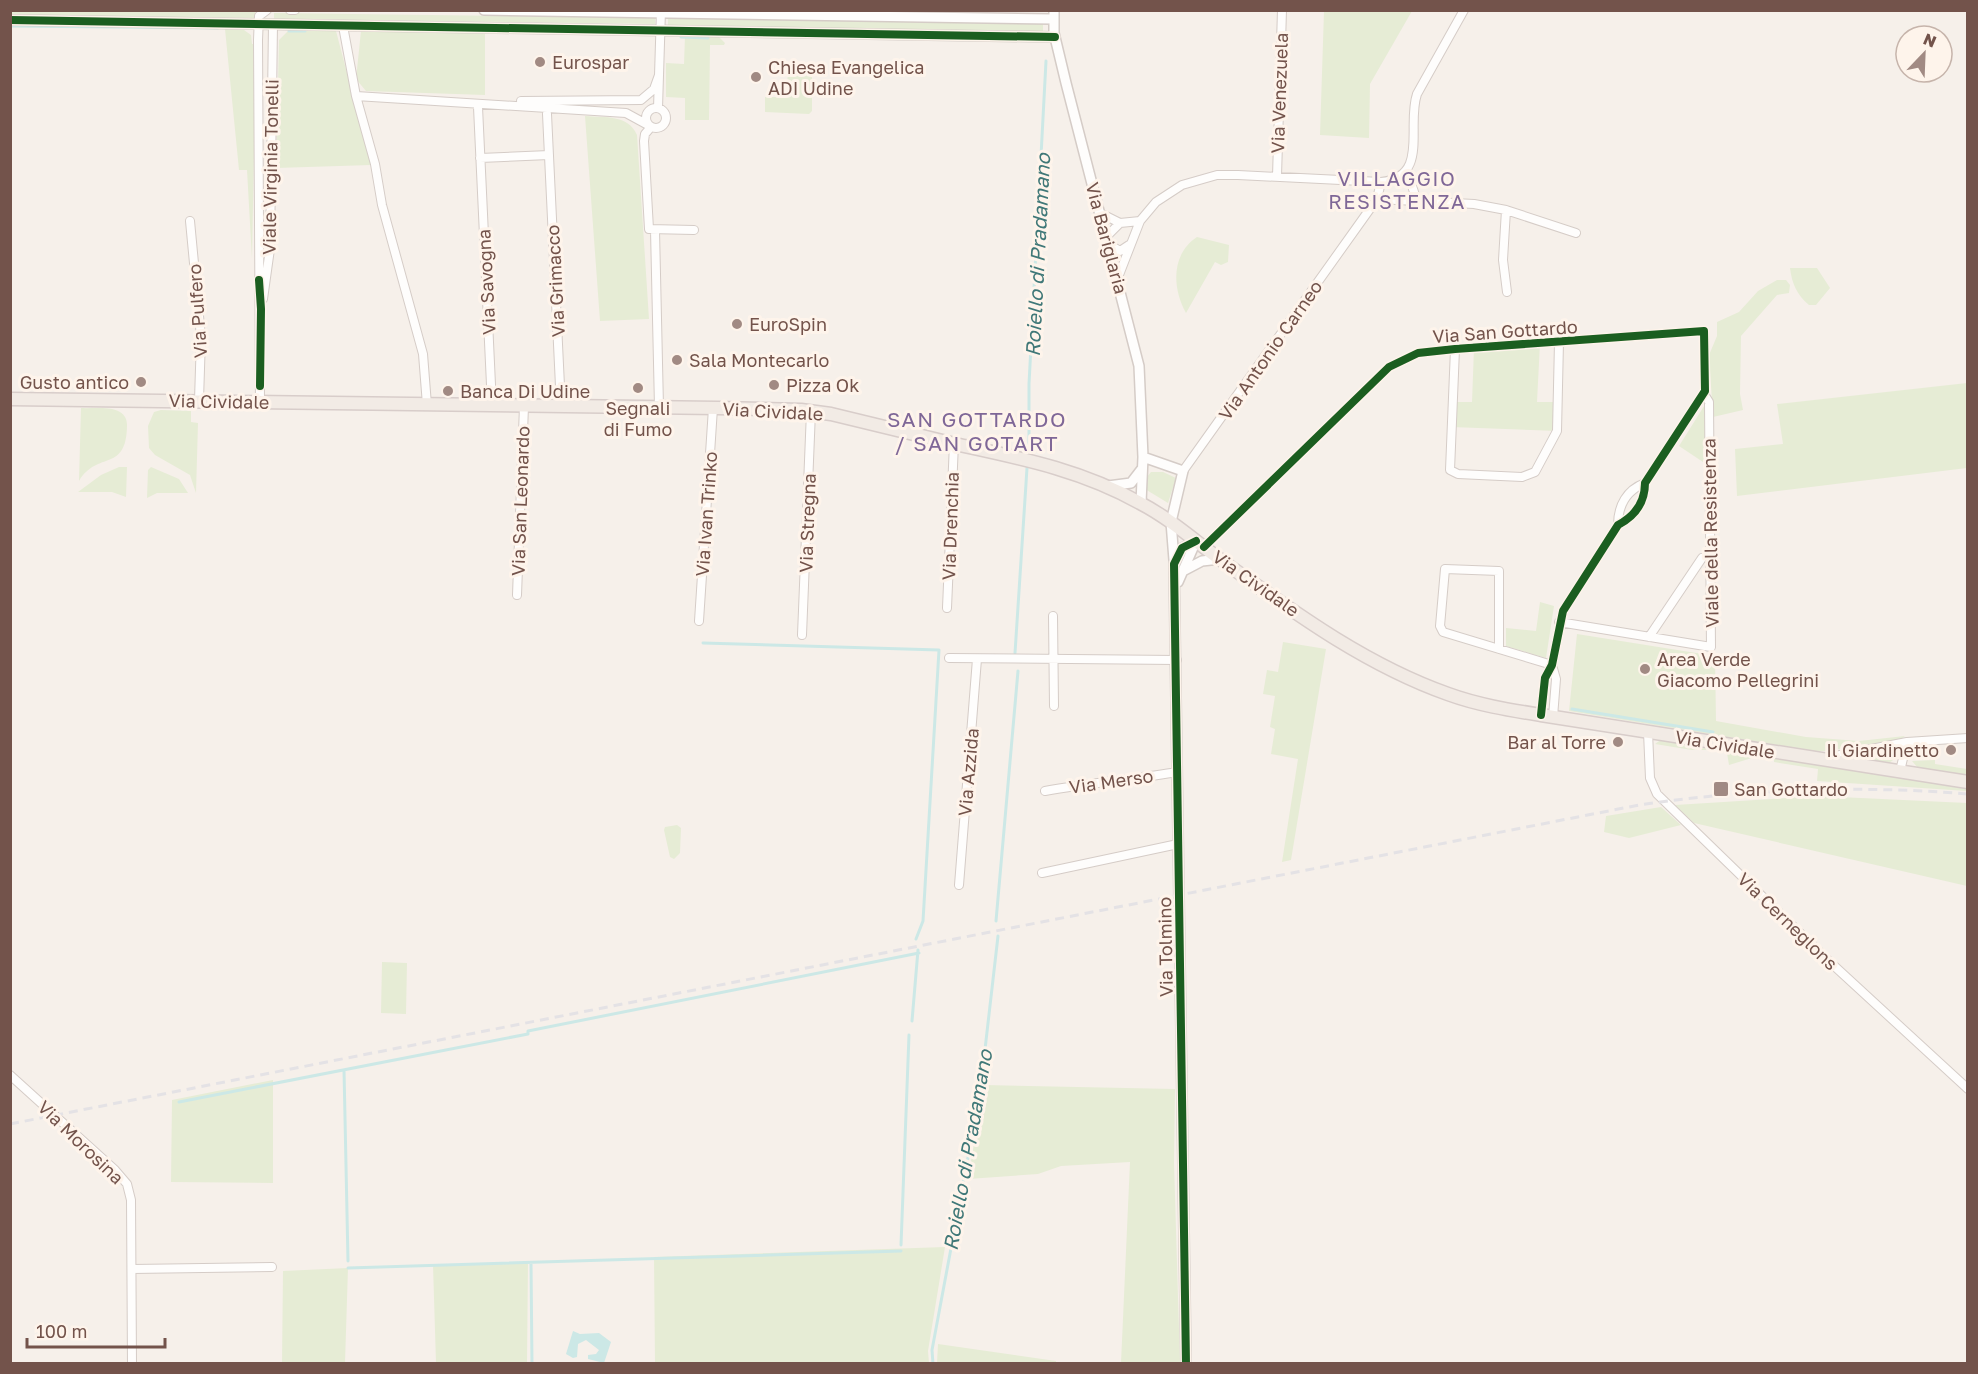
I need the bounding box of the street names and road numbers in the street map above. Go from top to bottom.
street label: Via Venezuela [1266,32,1292,154]
street label: Viale Virginia Tonelli [257,79,283,255]
street label: Via Bariglaria [1082,180,1132,296]
street label: Via Grimacco [541,224,569,338]
street label: Via Savogna [472,229,500,335]
street label: Via Pulfero [183,263,211,359]
street label: Via Antonio Carneo [1214,276,1326,424]
street label: Via San Gottardo [1432,315,1578,347]
street label: Via Cividale [168,389,270,413]
street label: Via Cividale [722,397,824,425]
street label: Via San Leonardo [506,426,534,576]
street label: Viale della Resistenza [1697,438,1723,628]
street label: Via Ivan Trinko [691,451,721,577]
street label: Via Drenchia [937,471,963,581]
street label: Via Stregna [794,473,820,573]
street label: Via Cividale [1208,545,1304,621]
street label: Via Cividale [1674,725,1776,763]
street label: Via Azzida [953,727,983,817]
street label: Via Merso [1067,764,1155,798]
street label: Via Cerneglons [1733,868,1843,974]
street label: Via Tolmino [1153,897,1177,997]
street label: Via Morosina [33,1096,129,1188]

